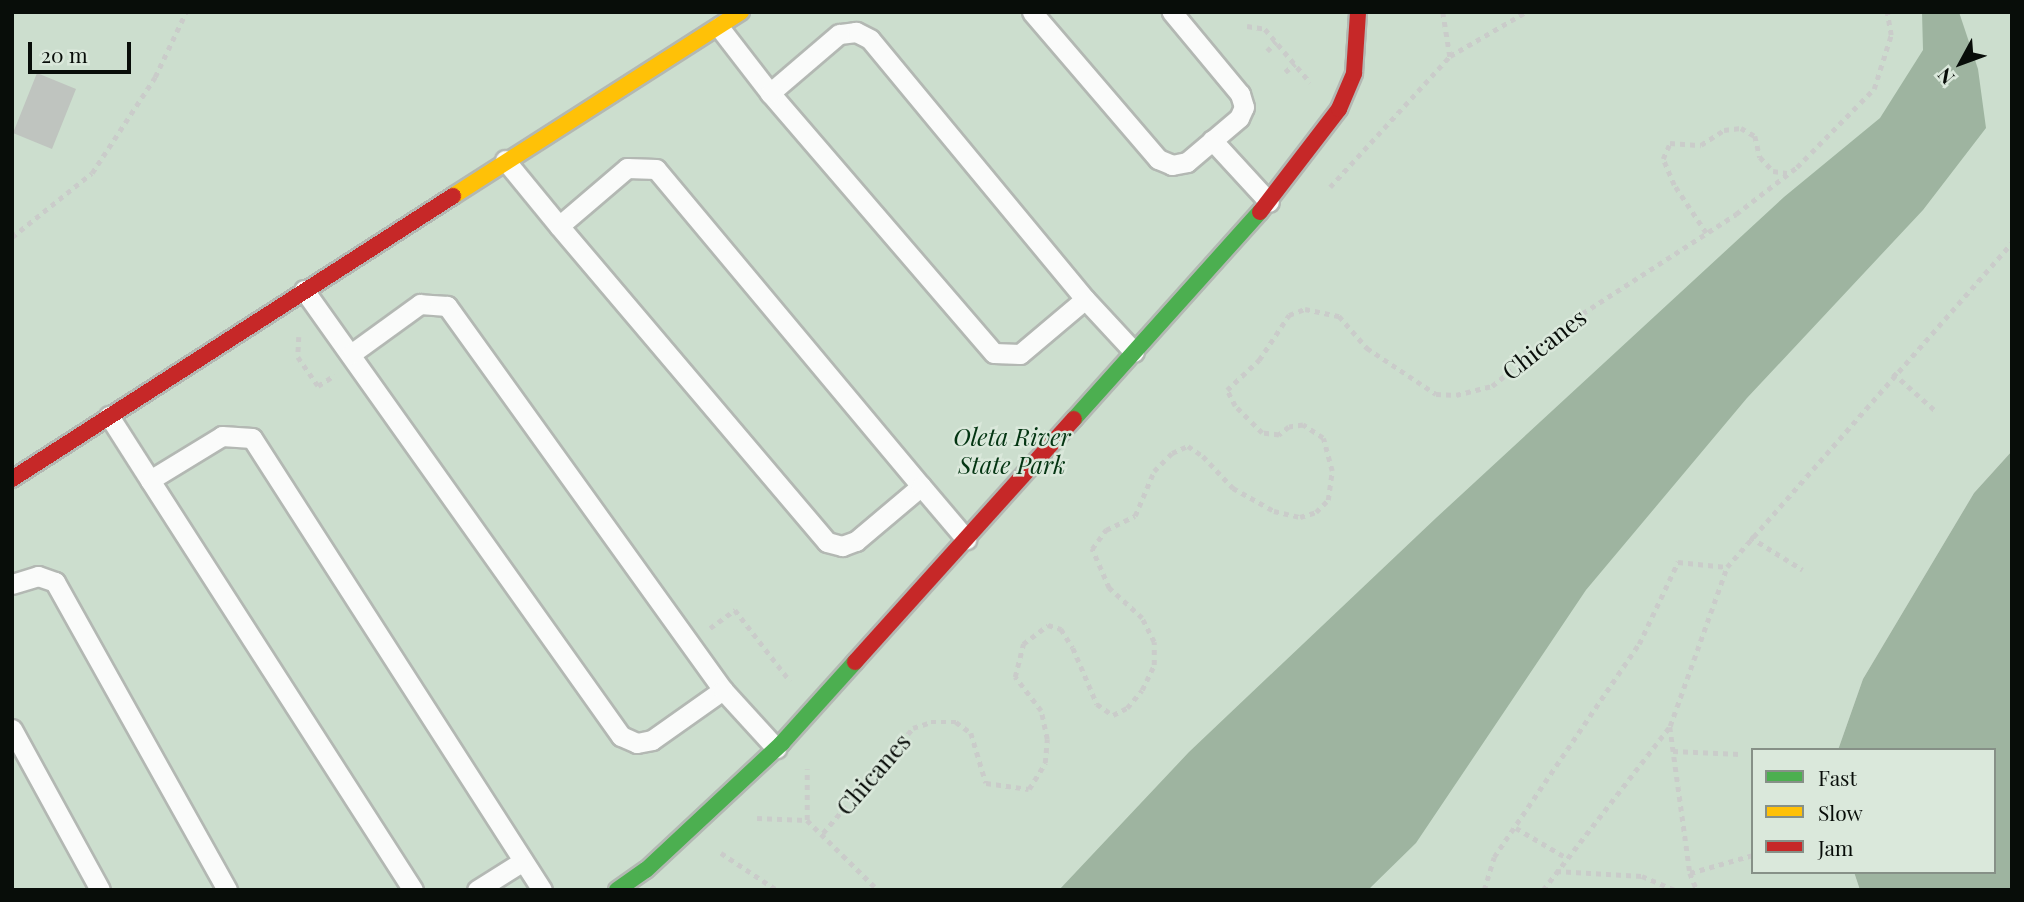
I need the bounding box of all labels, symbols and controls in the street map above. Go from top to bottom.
scale bar [32,28,135,72]
north arrow [1926,28,1996,98]
text: 20 m [41,40,88,68]
text: N [1931,63,1959,90]
street label: Chicanes [1496,302,1592,386]
park label: Oleta River State Park [953,423,1071,479]
street label: Chicanes [830,727,916,821]
legend [1751,748,1996,874]
text: Fast [1818,763,1857,791]
text: Slow [1818,798,1863,826]
text: Jam [1818,833,1854,861]

